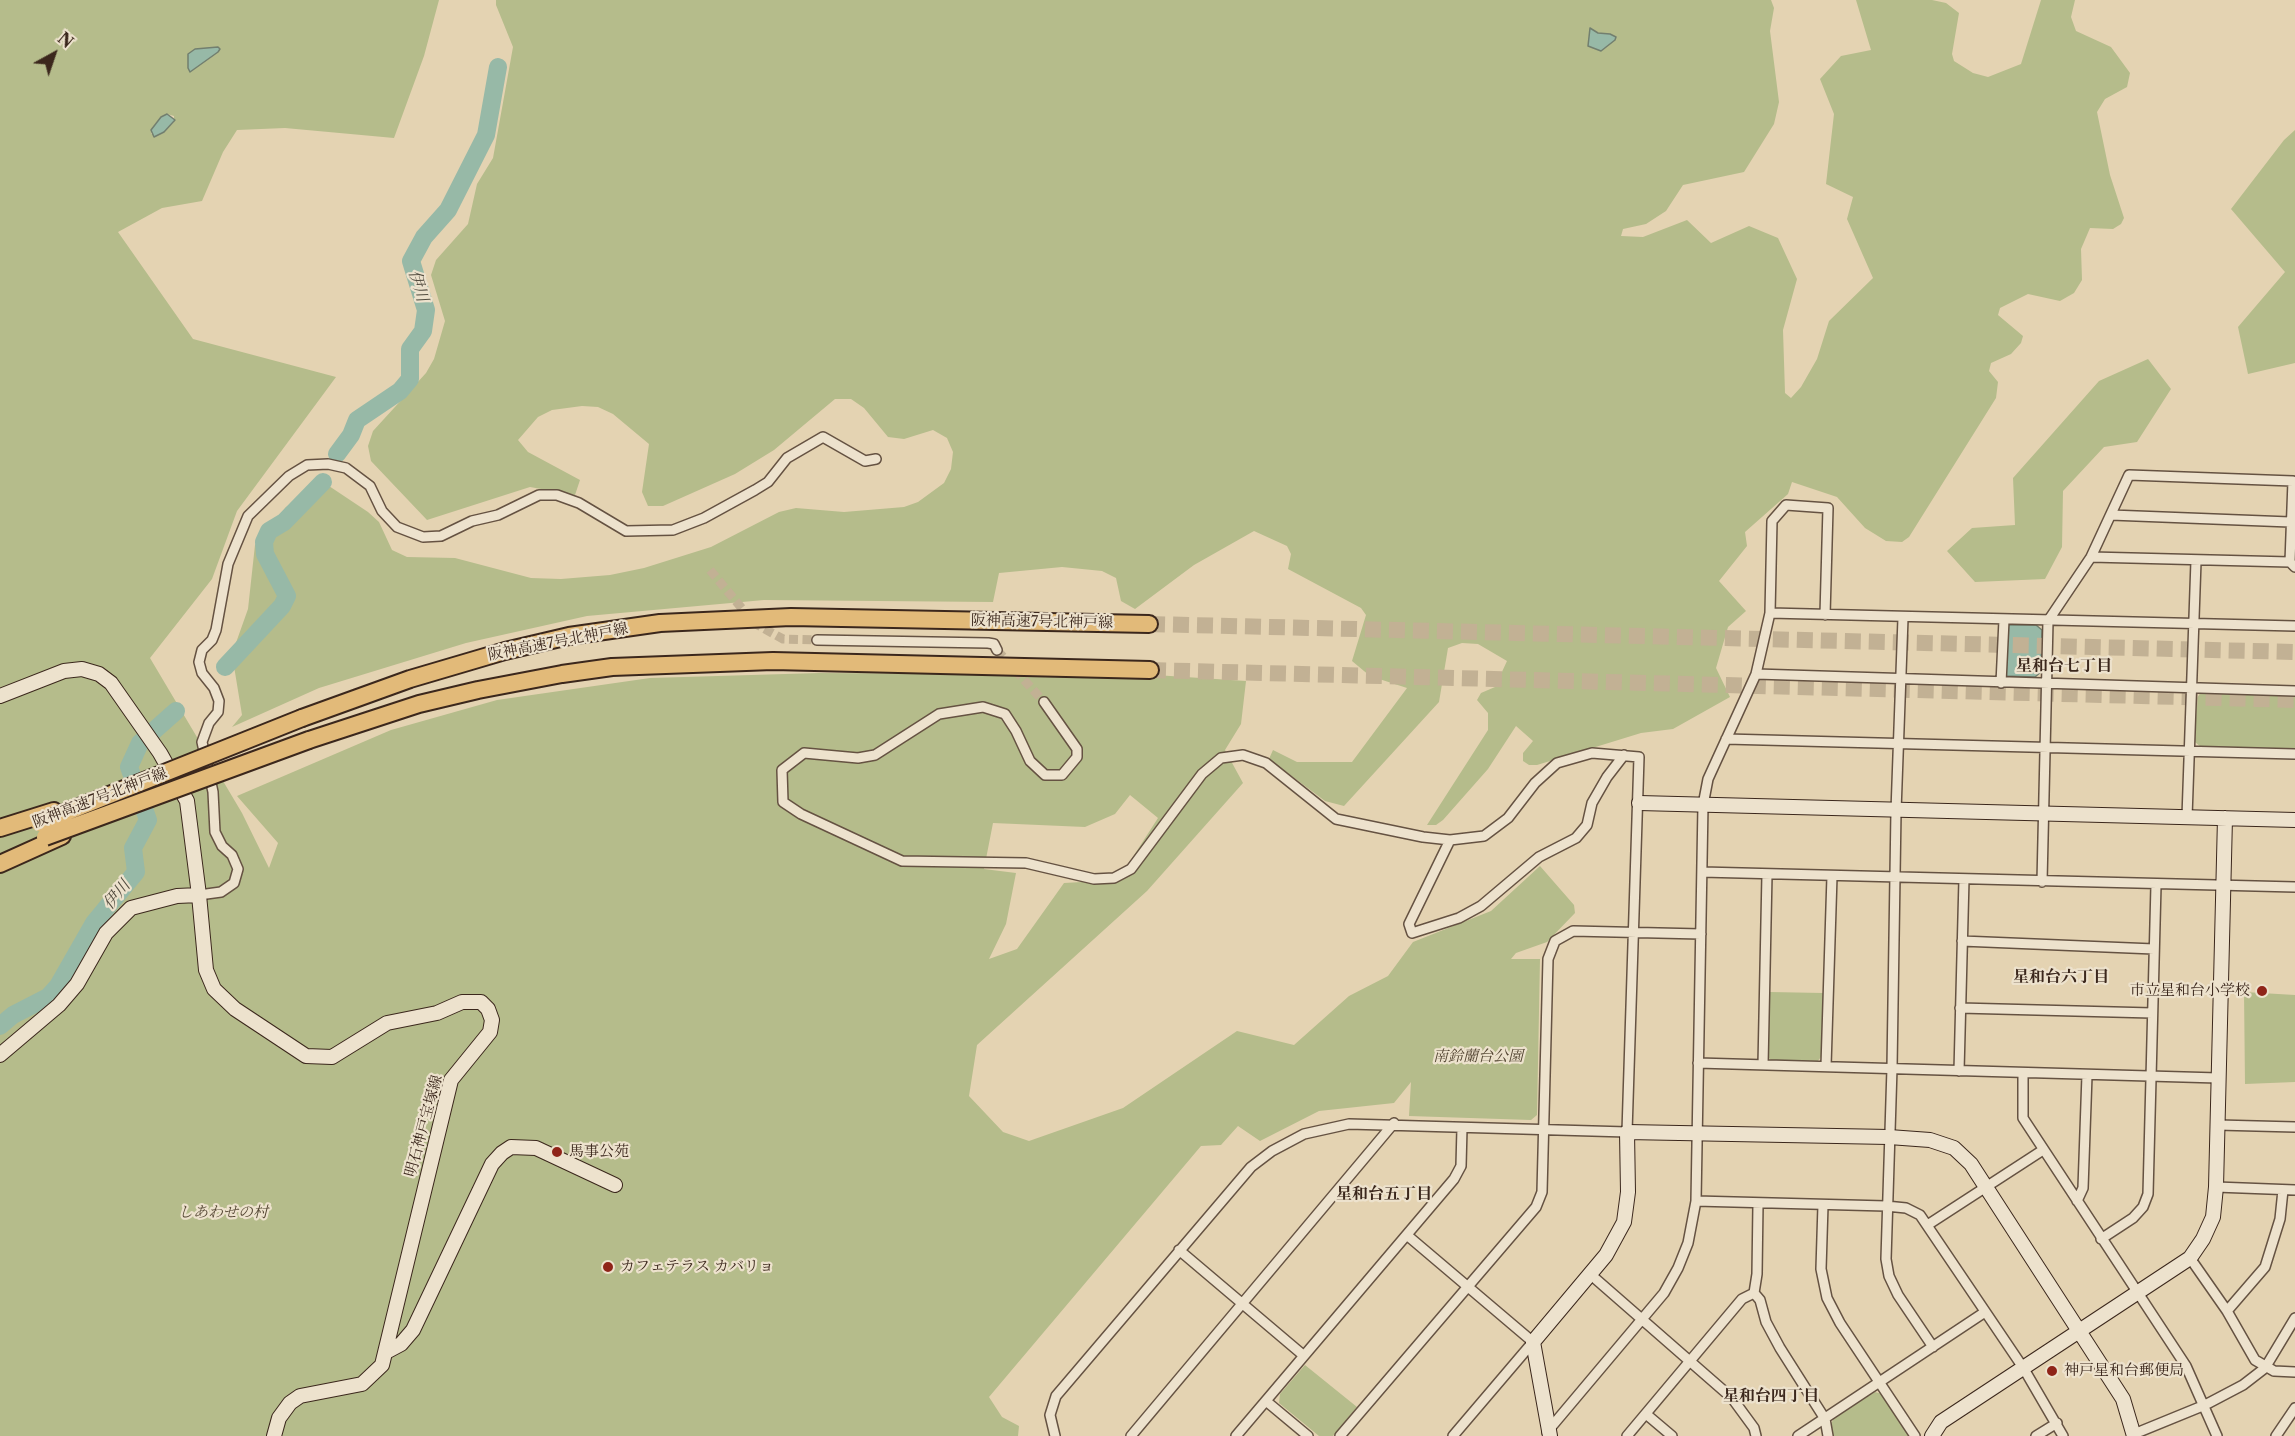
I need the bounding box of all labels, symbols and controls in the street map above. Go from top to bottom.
north arrow [24,24,84,84]
text: N [54,28,77,52]
water label: 伊川 [404,268,432,304]
street label: 阪神高速7号北神戸線 [971,612,1113,632]
street label: 阪神高速7号北神戸線 [486,620,630,664]
district label: 星和台七丁目 [2016,656,2112,676]
street label: 阪神高速7号北神戸線 [30,764,170,832]
water label: 伊川 [99,877,135,913]
district label: 星和台六丁目 [2013,967,2109,987]
place label: 市立星和台小学校 [2130,982,2250,1000]
marker: 市立星和台小学校 [2255,984,2269,998]
park label: 南鈴蘭台公園 [1433,1048,1523,1066]
street label: 明石神戸宝塚線 [402,1073,446,1179]
place label: 馬事公苑 [569,1143,629,1161]
marker: 馬事公苑 [550,1145,564,1159]
district label: 星和台五丁目 [1336,1184,1432,1204]
park label: しあわせの村 [178,1204,268,1222]
place label: カフェテラス カバリョ [620,1258,774,1276]
marker: カフェテラス カバリョ [601,1260,615,1274]
place label: 神戸星和台郵便局 [2064,1362,2184,1380]
marker: 神戸星和台郵便局 [2045,1364,2059,1378]
district label: 星和台四丁目 [1723,1386,1819,1406]

